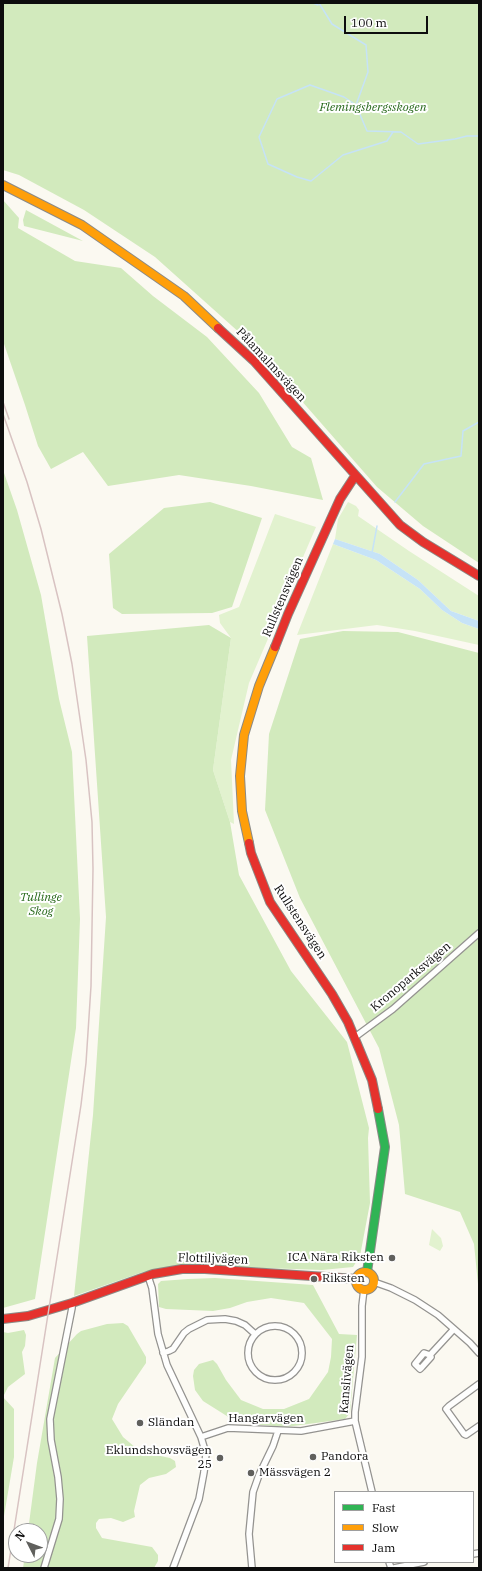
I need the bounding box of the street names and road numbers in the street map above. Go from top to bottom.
street label: Pålamalmsvägen [233,325,309,405]
street label: Rullstensvägen [260,555,306,639]
street label: Rullstensvägen [271,882,329,962]
street label: Kronoparksvägen [368,939,454,1015]
street label: Flottiljvägen [177,1251,249,1267]
street label: Kanslivägen [337,1344,357,1414]
street label: Hangarvägen [228,1412,304,1426]

